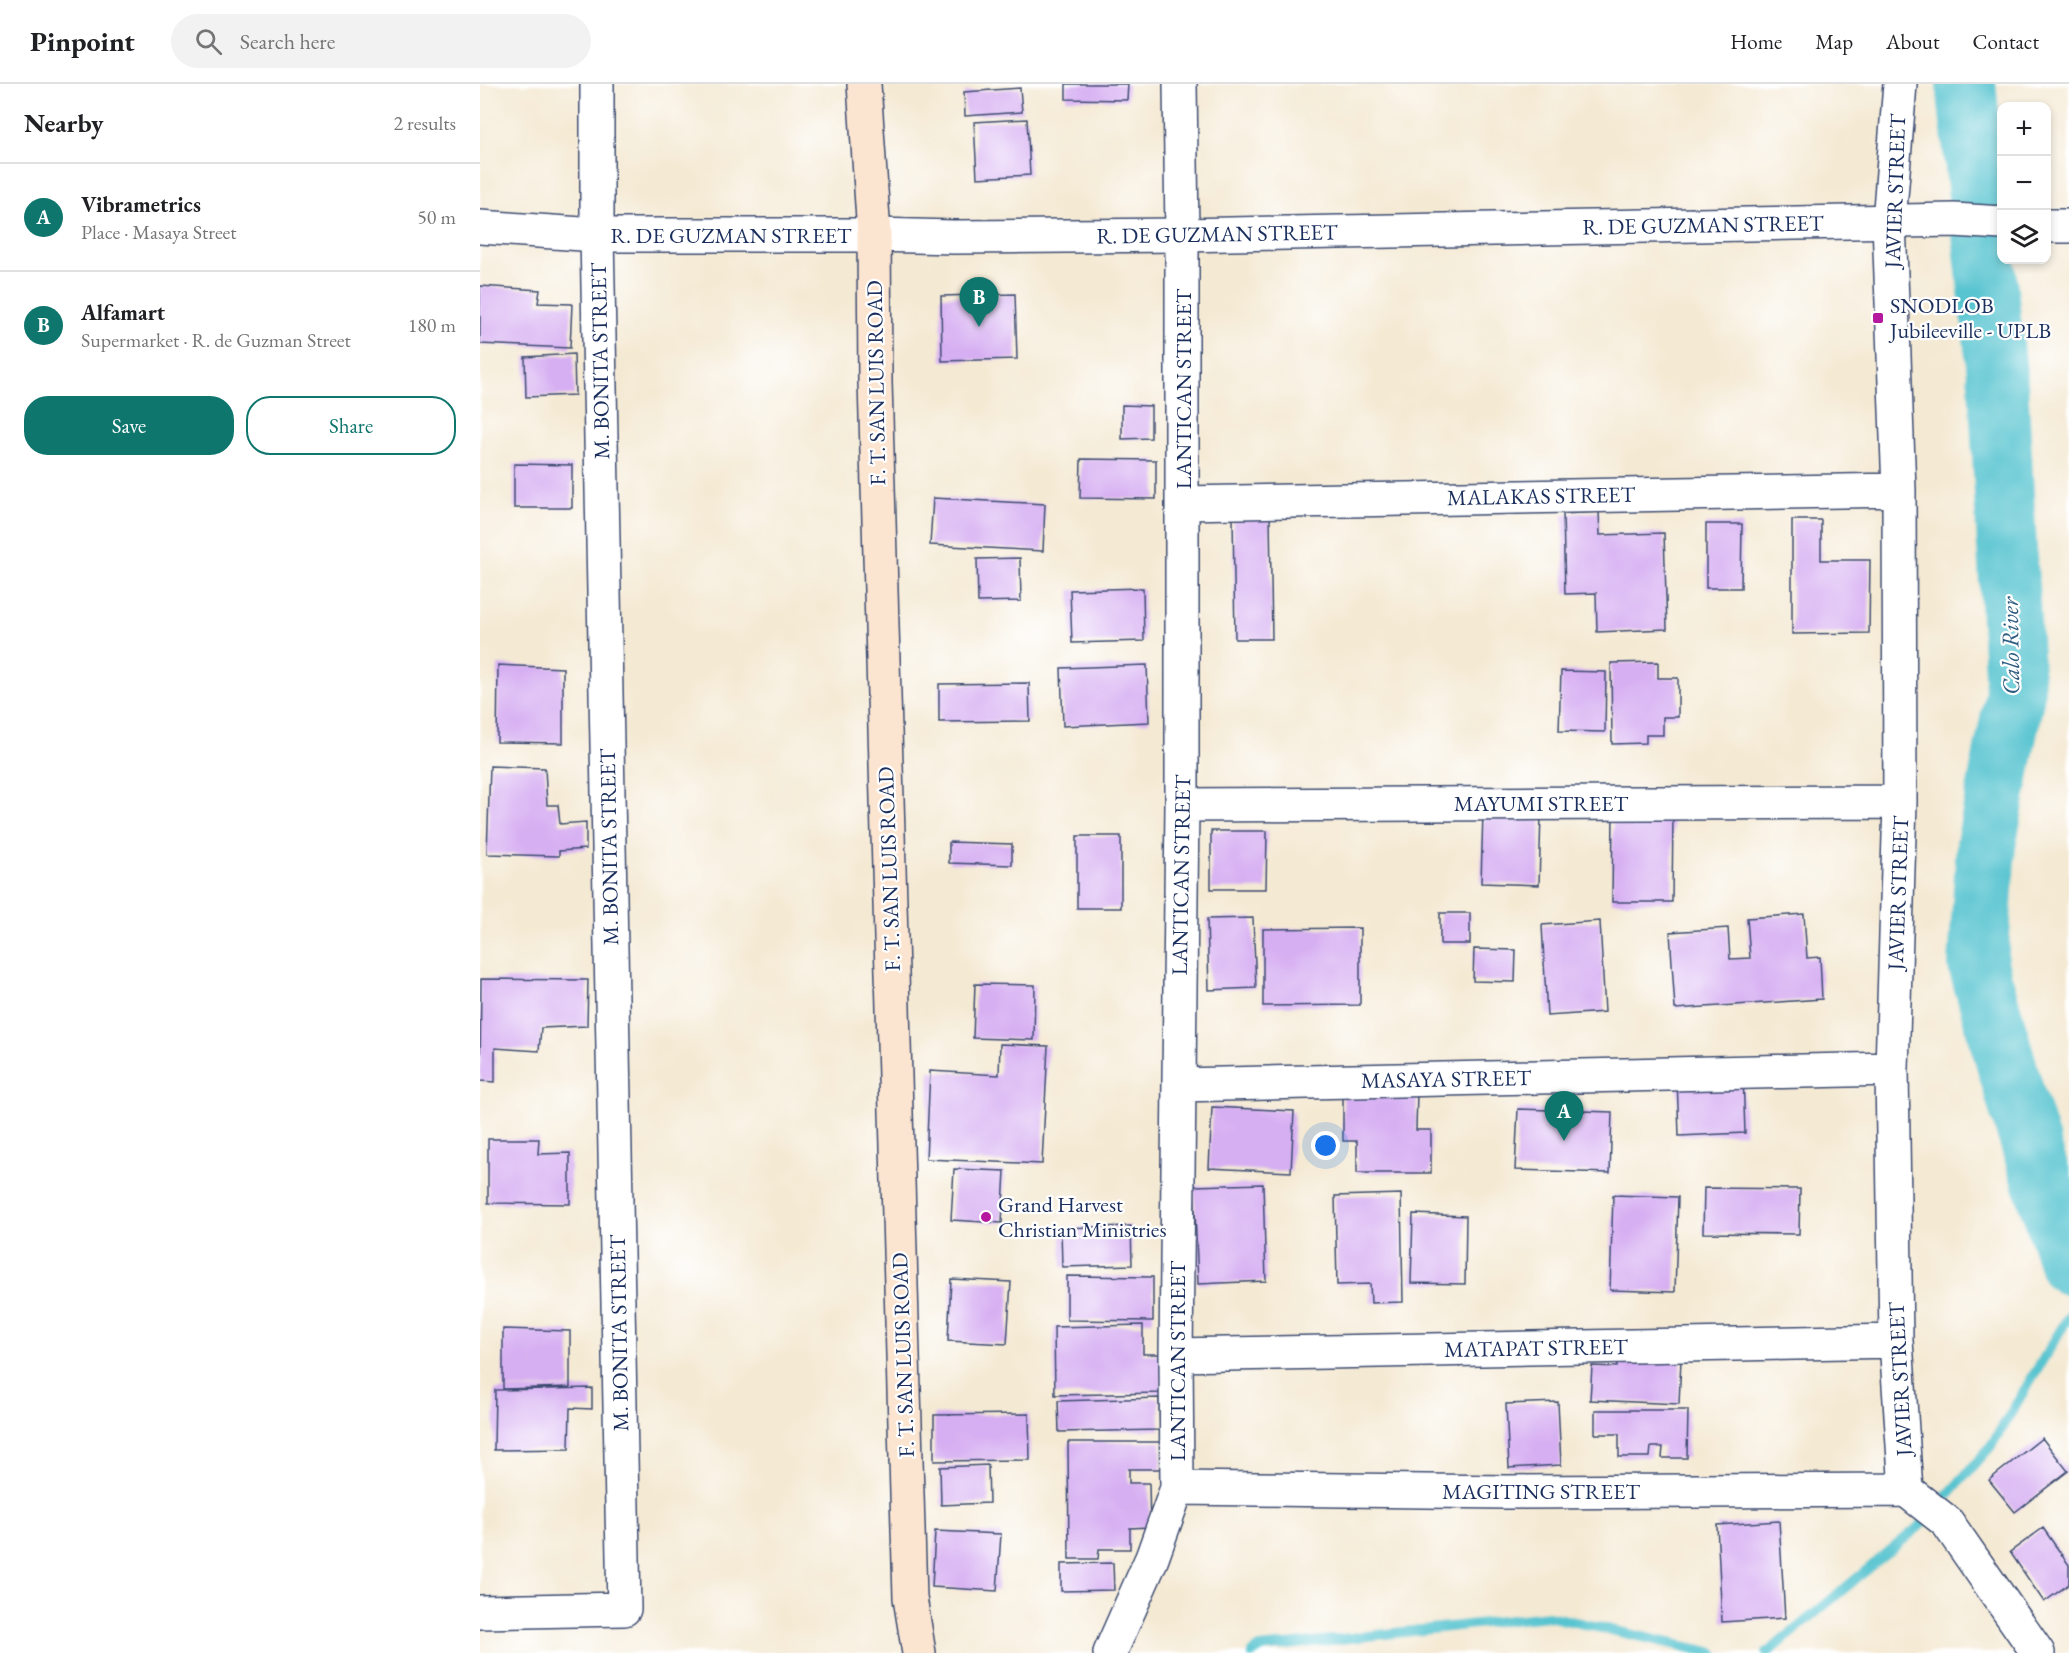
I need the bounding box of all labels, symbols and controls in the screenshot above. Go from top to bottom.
search box [171,14,591,68]
text: Pinpoint [30,23,135,59]
icon: search [192,25,225,58]
text: Search here [240,27,335,56]
text: Home [1730,28,1782,55]
text: Map [1815,28,1853,55]
text: About [1886,28,1939,55]
text: Contact [1972,28,2039,55]
map controls [1997,102,2051,264]
button: + [1997,102,2051,156]
text: Nearby [24,106,104,140]
text: 2 results [393,110,456,136]
street label: JAVIER STREET [1878,113,1912,271]
button: − [1997,156,2051,210]
text: Vibrametrics [81,190,201,219]
text: A [36,204,51,230]
text: 50 m [417,204,456,230]
street label: R. DE GUZMAN STREET [1582,208,1824,242]
button: layers [1997,210,2051,264]
street label: R. DE GUZMAN STREET [1096,217,1338,251]
text: Place · Masaya Street [81,219,237,245]
street label: R. DE GUZMAN STREET [610,221,852,250]
street label: M. BONITA STREET [584,262,616,460]
pin: B [960,278,998,327]
street label: F. T. SAN LUIS ROAD [860,280,892,486]
street label: LANTICAN STREET [1169,288,1198,489]
place label: SNODLOB Jubileeville - UPLB [1888,291,2051,345]
text: Alfamart [81,298,165,327]
marker: SNODLOB Jubileeville - UPLB [1871,311,1885,325]
text: B [37,312,50,338]
text: 180 m [408,312,456,338]
text: Supermarket · R. de Guzman Street [81,327,351,353]
button: Save [24,396,234,455]
button: Share [246,396,456,455]
street label: MALAKAS STREET [1447,480,1636,512]
water label: Calo River [1994,595,2026,695]
street label: M. BONITA STREET [593,748,625,946]
street label: F. T. SAN LUIS ROAD [871,766,907,972]
street label: LANTICAN STREET [1165,774,1197,976]
street label: MAYUMI STREET [1454,789,1628,818]
street label: JAVIER STREET [1881,815,1915,973]
street label: MASAYA STREET [1361,1063,1532,1095]
pin: A [1544,1092,1584,1141]
your location [1311,1131,1340,1160]
place label: Grand Harvest Christian Ministries [998,1190,1167,1244]
marker: Grand Harvest Christian Ministries [979,1210,993,1224]
street label: M. BONITA STREET [603,1234,635,1432]
street label: F. T. SAN LUIS ROAD [885,1252,921,1458]
street label: LANTICAN STREET [1163,1260,1192,1461]
street label: JAVIER STREET [1881,1301,1919,1459]
street label: MATAPAT STREET [1444,1332,1628,1364]
street label: MAGITING STREET [1442,1477,1640,1506]

